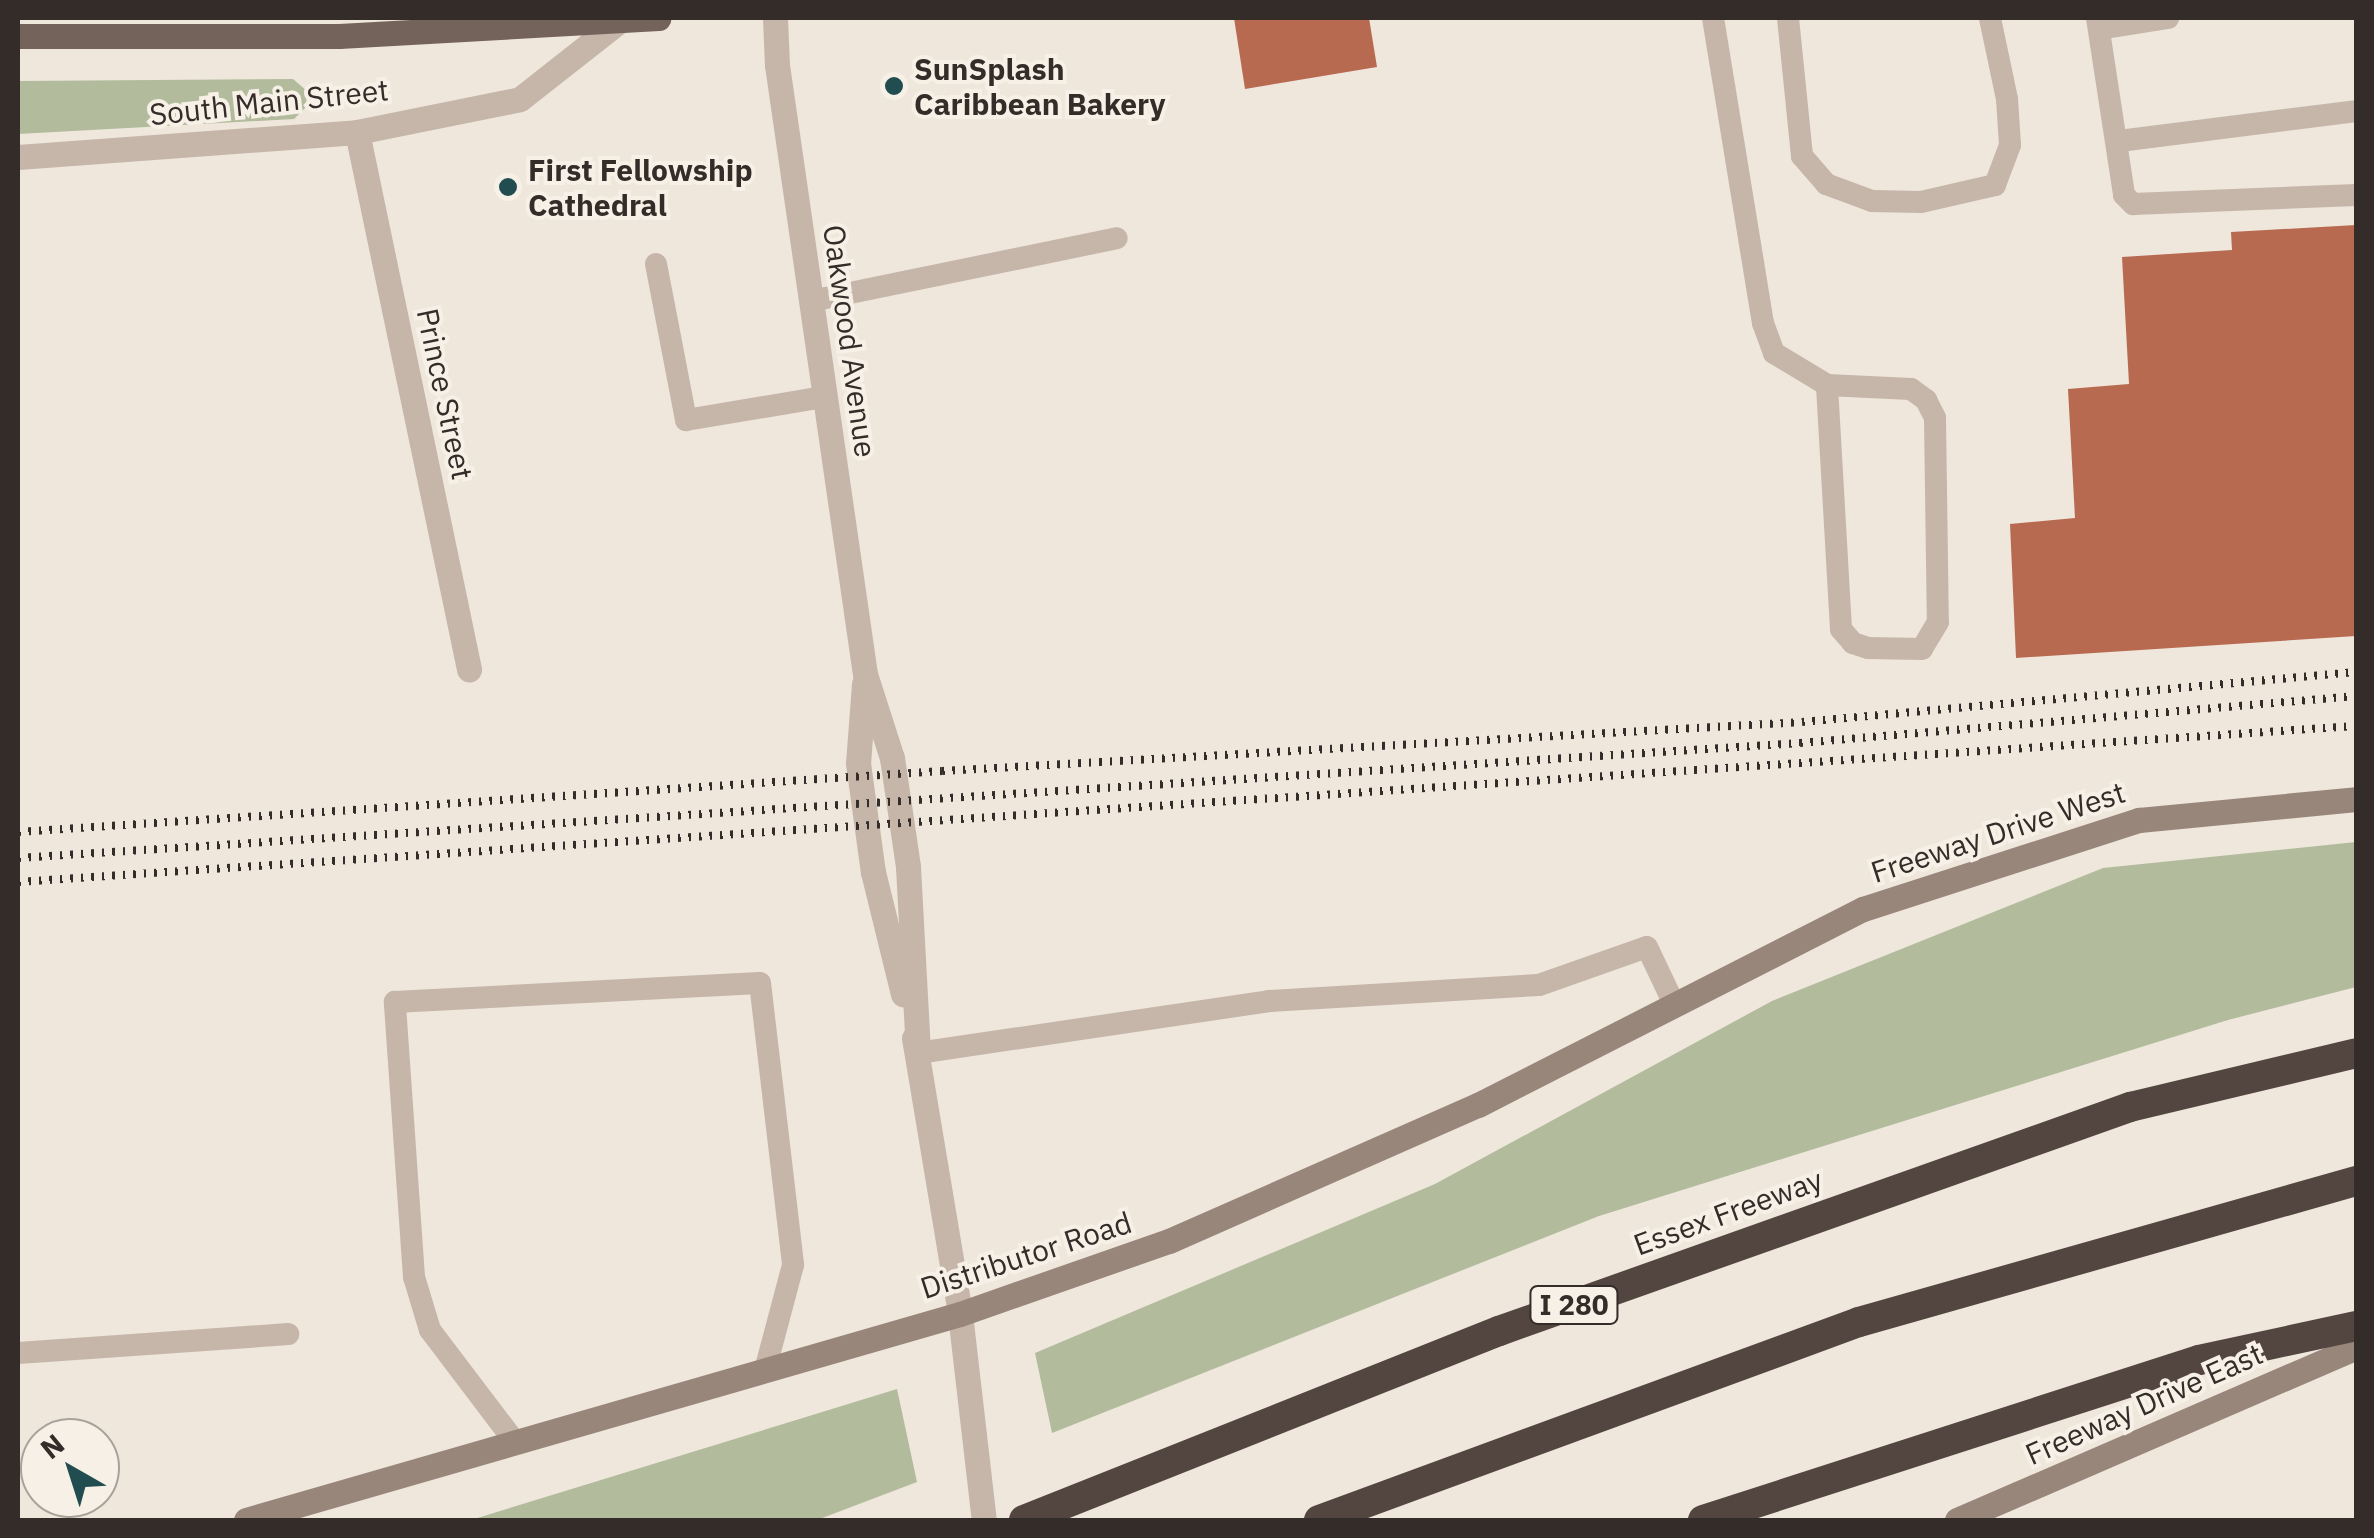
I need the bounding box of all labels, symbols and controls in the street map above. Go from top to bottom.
place label: SunSplash Caribbean Bakery [914,51,1165,122]
street label: South Main Street [148,72,390,132]
marker: SunSplash Caribbean Bakery [883,75,905,97]
place label: First Fellowship Cathedral [528,152,753,222]
marker: First Fellowship Cathedral [497,176,519,198]
street label: Oakwood Avenue [816,223,884,459]
street label: Prince Street [409,305,481,483]
street label: Freeway Drive West [1866,774,2130,890]
street label: Essex Freeway [1629,1161,1827,1263]
street label: Distributor Road [916,1204,1136,1306]
road number: I 280 [1529,1282,1619,1328]
street label: Freeway Drive East [2020,1336,2268,1472]
north arrow [20,1418,120,1518]
text: N [33,1425,72,1467]

